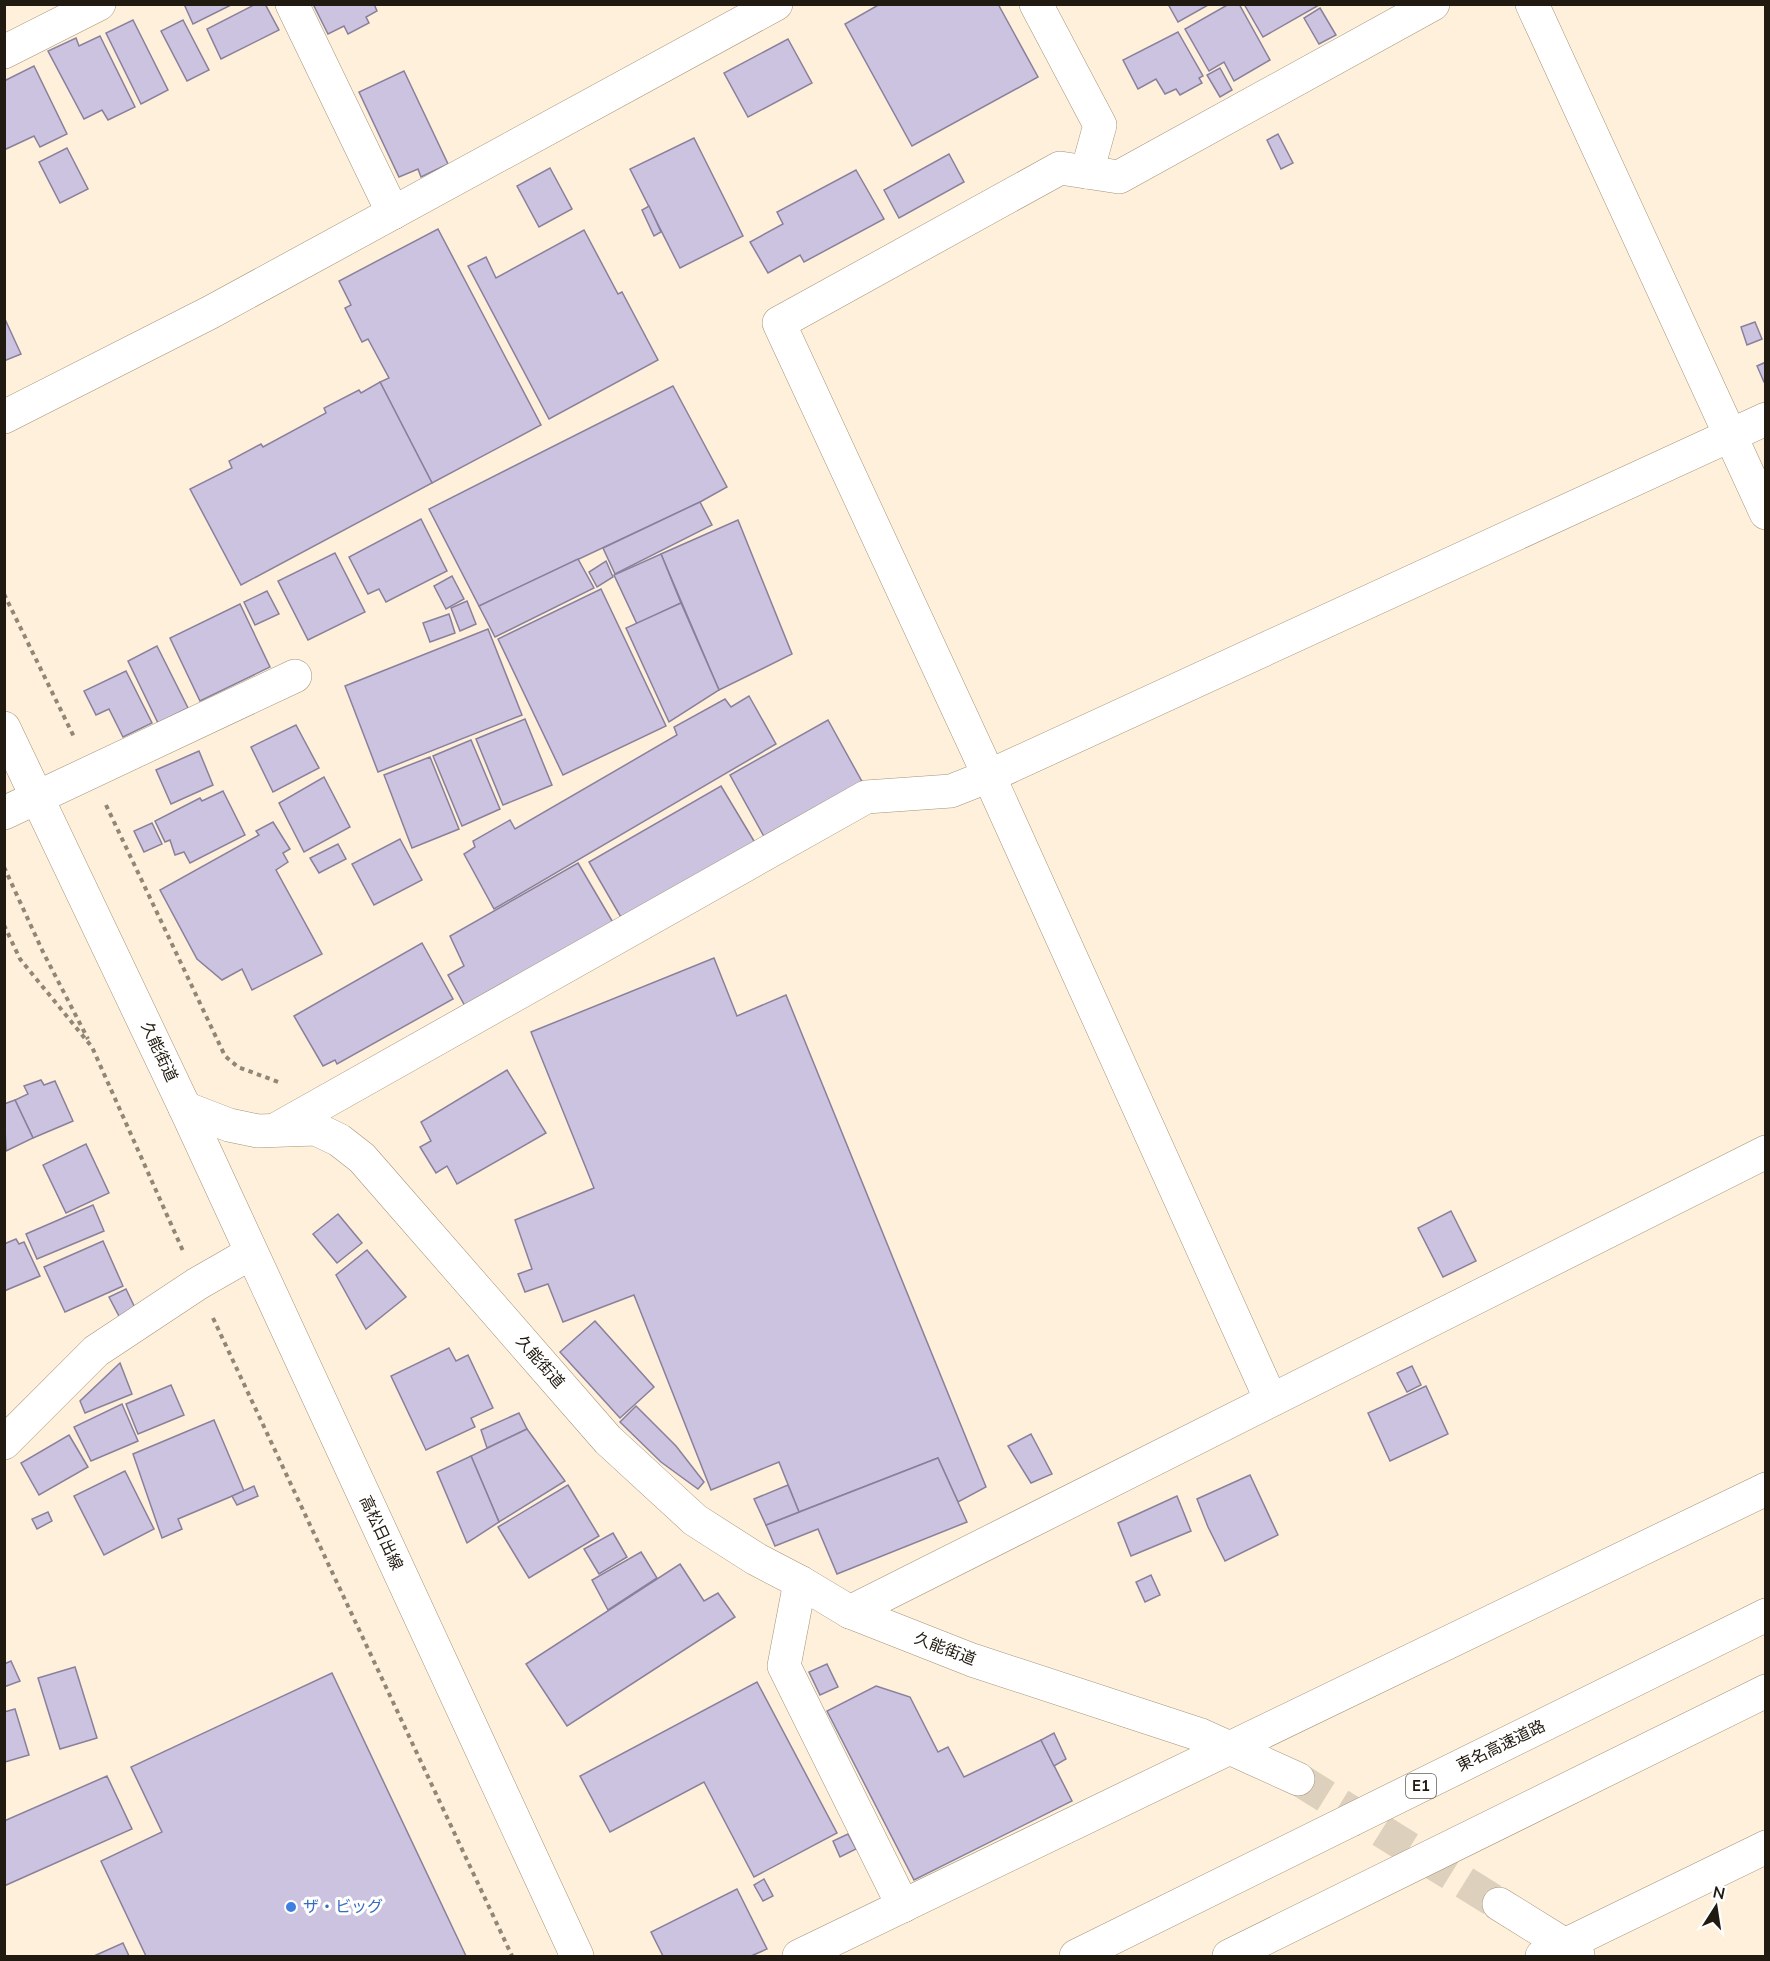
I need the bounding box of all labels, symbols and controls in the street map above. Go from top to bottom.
street label: 久能街道 [136,1018,182,1086]
street label: 久能街道 [511,1331,569,1393]
street label: 高松日出線 [354,1492,408,1574]
street label: 久能街道 [911,1627,979,1671]
street label: 東名高速道路 [1453,1715,1549,1777]
road number: E1 [1406,1774,1436,1798]
north arrow [1686,1877,1746,1937]
text: N [1711,1881,1727,1905]
place label: ザ・ビッグ [303,1896,383,1918]
marker: ザ・ビッグ [284,1900,298,1914]

